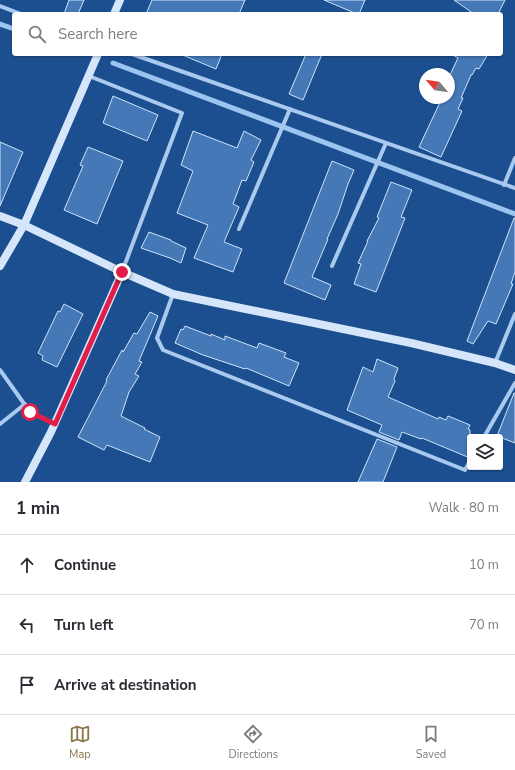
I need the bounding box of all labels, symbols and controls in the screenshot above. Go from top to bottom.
search box [12,12,503,56]
icon: search [26,23,48,45]
text: Search here [58,24,138,44]
north arrow [419,68,455,104]
route end [113,263,131,281]
route start [21,403,39,421]
map controls [467,434,503,470]
button: layers [467,434,503,470]
text: 1 min [16,497,60,520]
text: Walk · 80 m [428,499,499,517]
icon: ahead [16,554,38,576]
text: Continue [54,555,116,575]
text: 10 m [469,556,499,574]
icon: left [16,614,38,636]
text: Turn left [54,615,113,635]
text: 70 m [469,616,499,634]
icon: arrive [16,674,38,696]
text: Arrive at destination [54,675,197,695]
tab: Map [69,723,91,762]
tab: Directions [229,723,278,762]
tab: Saved [416,723,446,762]

